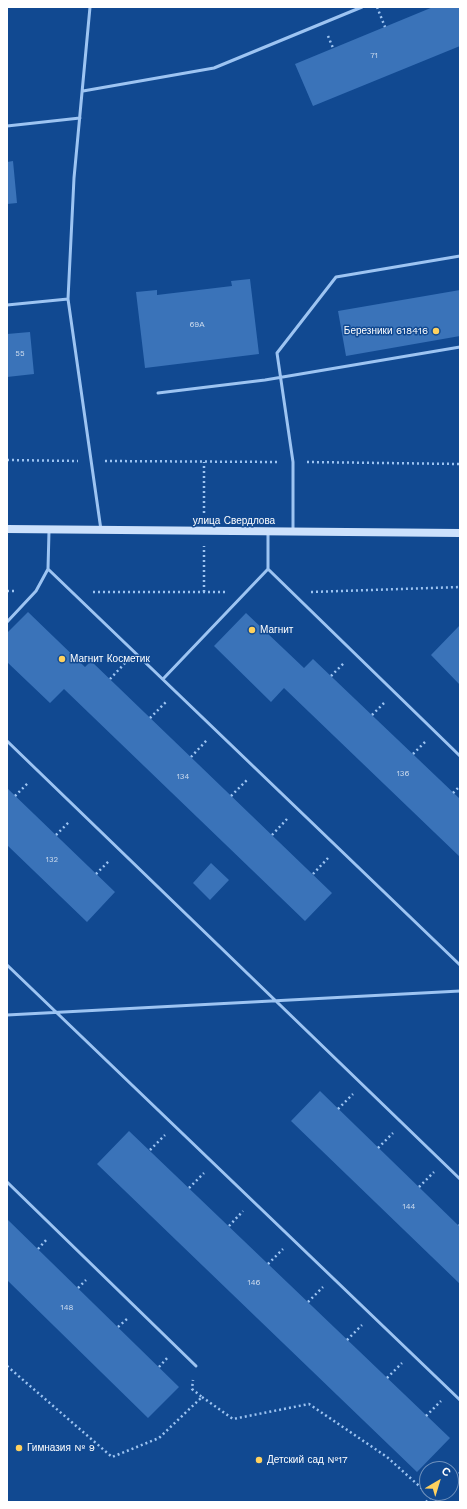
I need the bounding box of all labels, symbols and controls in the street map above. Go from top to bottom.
house number: 71 [370,51,378,61]
house number: 69А [189,320,205,330]
place label: Березники 618416 [344,325,428,337]
marker: Березники 618416 [431,326,441,336]
house number: 55 [15,349,25,359]
street label: улица Свердлова [193,515,275,527]
place label: Магнит [260,624,293,636]
marker: Магнит [247,625,257,635]
place label: Магнит Косметик [70,653,150,665]
marker: Магнит Косметик [57,654,67,664]
house number: 136 [397,769,409,779]
house number: 134 [177,772,189,782]
house number: 132 [46,855,58,865]
house number: 144 [403,1202,415,1212]
house number: 146 [248,1278,260,1288]
house number: 148 [61,1303,73,1313]
place label: Гимназия № 9 [27,1442,95,1454]
marker: Гимназия № 9 [14,1443,24,1453]
place label: Детский сад №17 [267,1454,348,1466]
marker: Детский сад №17 [254,1455,264,1465]
north arrow [419,1461,459,1501]
text: С [439,1464,453,1480]

